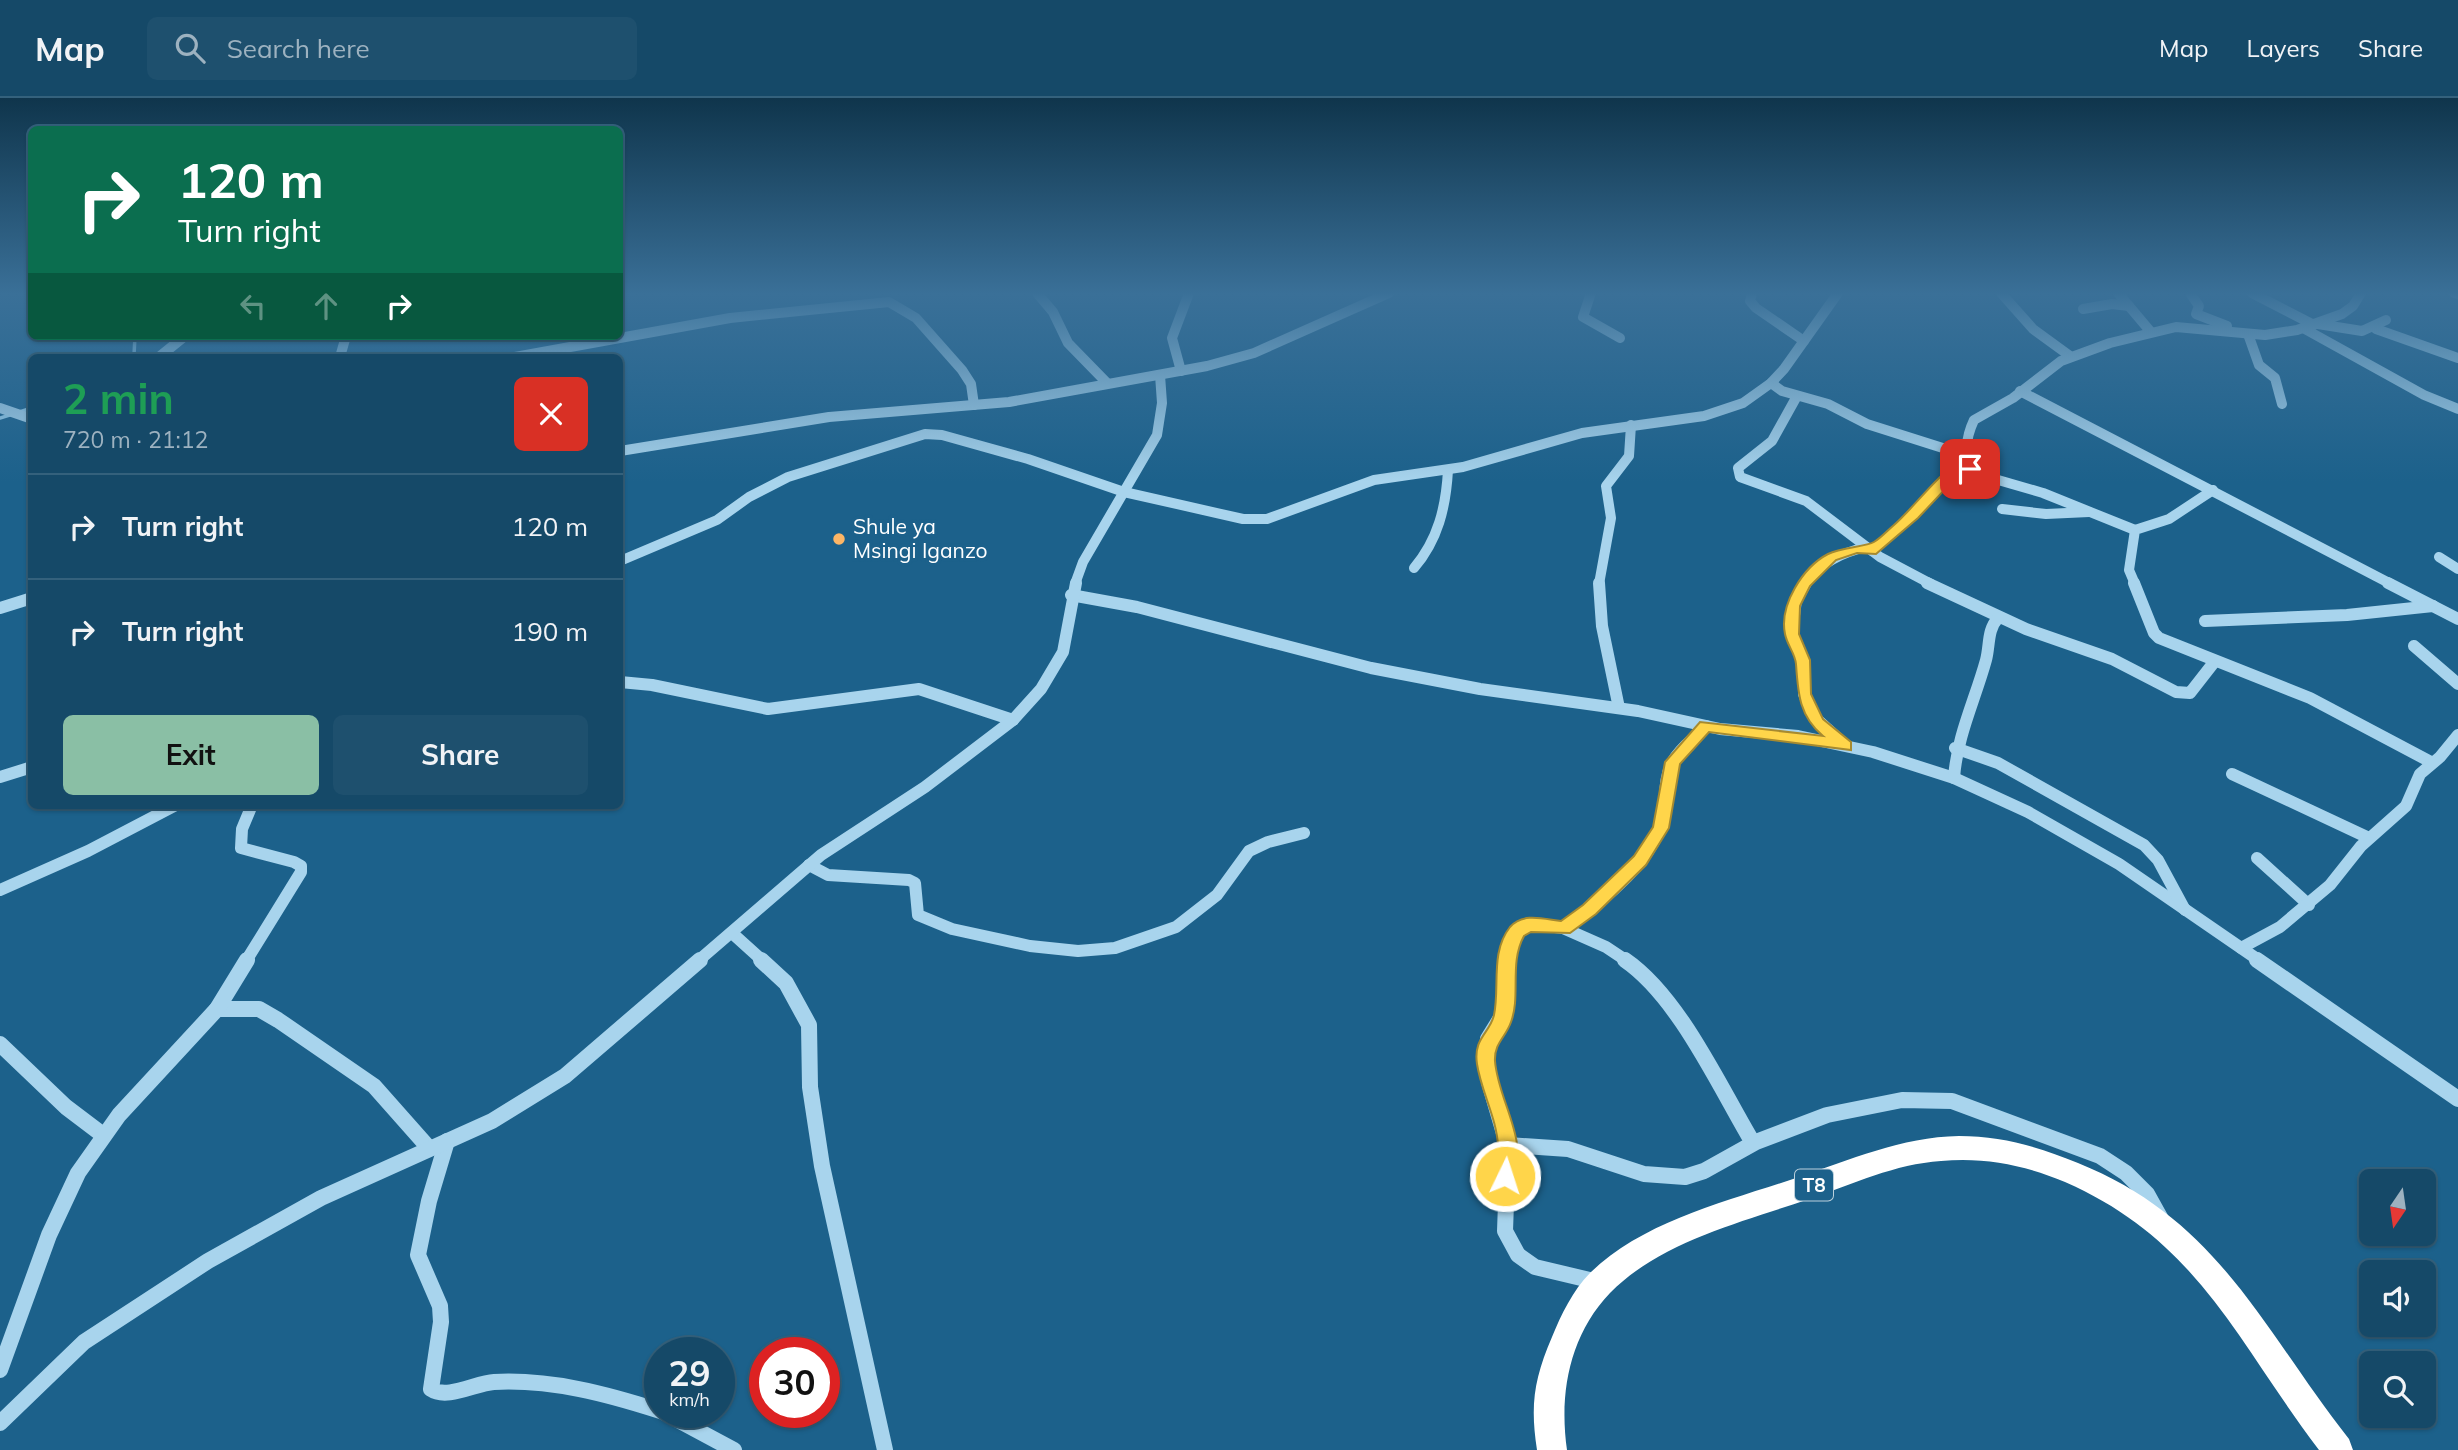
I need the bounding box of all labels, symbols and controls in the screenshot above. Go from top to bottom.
search box [147,17,637,80]
text: Map [35,28,105,69]
icon: search [171,29,209,67]
text: Search here [227,32,370,65]
text: Map [2159,33,2208,63]
text: Layers [2246,33,2320,63]
text: Share [2358,33,2423,63]
text: 120 m [178,149,324,210]
icon: right [63,154,154,245]
text: Turn right [178,210,321,250]
icon: left [234,287,272,325]
icon: ahead [307,287,345,325]
icon: right [380,287,418,325]
text: 2 min [63,372,174,425]
button: close [514,377,588,451]
text: 720 m · 21:12 [63,425,208,454]
pin [1940,439,2000,499]
icon: arrive [1951,450,1989,488]
icon: right [63,508,101,546]
text: Turn right [122,510,243,543]
text: 120 m [512,510,588,543]
place label: Shule ya Msingi Iganzo [853,513,988,563]
marker: Shule ya Msingi Iganzo [831,531,847,547]
icon: right [63,613,101,651]
text: Turn right [122,615,243,648]
text: 190 m [512,615,588,648]
button: Exit [63,715,319,795]
button: Share [333,715,588,795]
position arrow [1468,1139,1542,1213]
north arrow [2359,1169,2436,1246]
map controls [2359,1169,2436,1428]
road number: T8 [1795,1170,1833,1200]
button: sound [2359,1260,2436,1337]
speed limit sign: 30 [749,1337,840,1428]
text: 29 [668,1351,711,1395]
button: search [2359,1351,2436,1428]
text: km/h [669,1388,710,1411]

